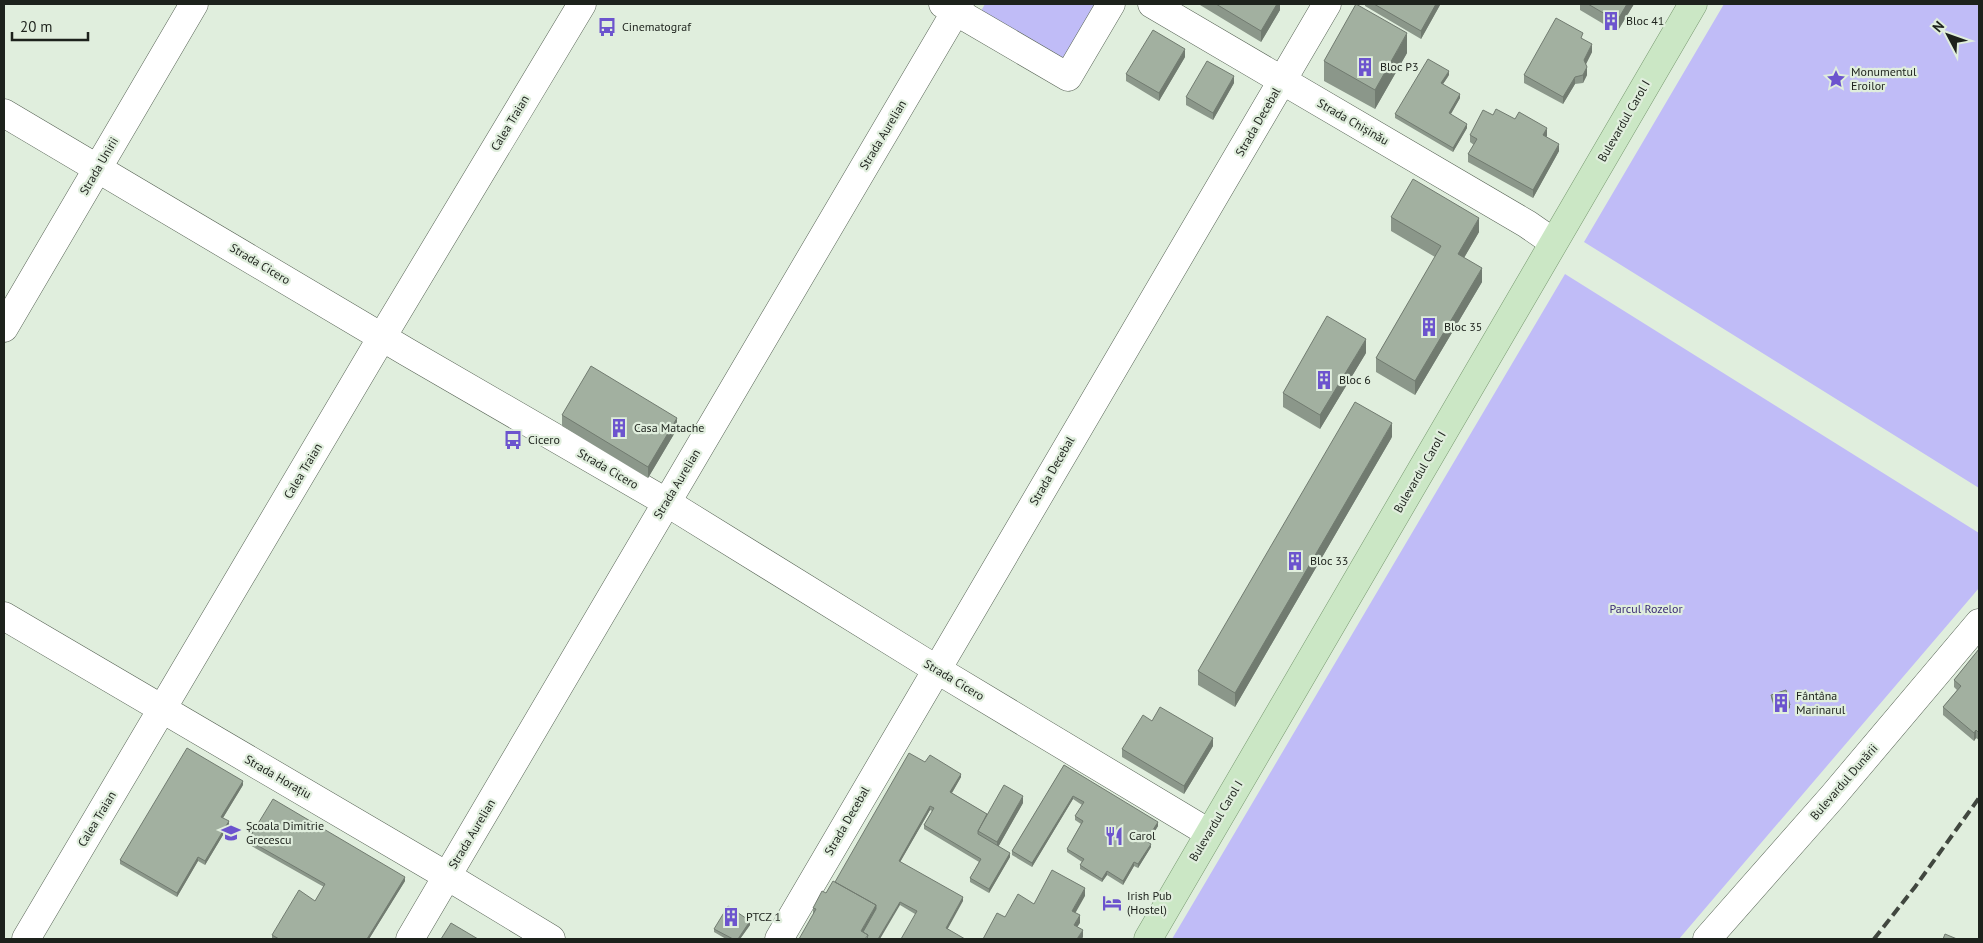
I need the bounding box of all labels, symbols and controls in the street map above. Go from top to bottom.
scale bar [12,10,89,42]
building icon: Bloc 41 [1600,10,1622,32]
north arrow [1923,10,1973,60]
place label: Bloc 41 [1626,13,1664,28]
bus stop icon: Cinematograf [596,16,618,38]
text: 20 m [20,17,53,36]
text: N [1928,17,1948,36]
place label: Cinematograf [622,19,692,34]
building icon: Bloc P3 [1354,56,1376,78]
place label: Bloc P3 [1380,59,1419,74]
place label: Monumentul Eroilor [1851,64,1917,93]
place icon: Monumentul Eroilor [1825,68,1847,90]
street label: Bulevardul Carol I [1594,77,1653,164]
street label: Strada Decebal [1232,84,1284,159]
street label: Calea Traian [487,92,532,153]
street label: Strada Chișinău [1315,95,1392,148]
street label: Strada Aurelian [856,97,909,172]
street label: Strada Unirii [76,134,121,197]
street label: Strada Cicero [227,240,293,287]
building icon: Bloc 35 [1418,316,1440,338]
place label: Bloc 35 [1444,319,1482,334]
building icon: Bloc 6 [1313,369,1335,391]
place label: Bloc 6 [1339,372,1371,387]
building icon: Casa Matache [608,417,630,439]
place label: Casa Matache [634,420,704,435]
street label: Bulevardul Carol I [1390,428,1449,515]
bus stop icon: Cicero [502,429,524,451]
place label: Cicero [528,432,560,447]
street label: Strada Decebal [1026,433,1078,508]
street label: Calea Traian [280,440,325,501]
street label: Strada Cicero [575,445,641,492]
street label: Strada Aurelian [650,446,703,521]
building icon: Bloc 33 [1284,550,1306,572]
place label: Bloc 33 [1310,553,1348,568]
park label: Parcul Rozelor [1610,601,1683,616]
street label: Strada Cicero [921,656,987,703]
place label: Fântâna Marinarul [1796,688,1846,717]
building icon: Fântâna Marinarul [1770,692,1792,714]
street label: Bulevardul Dunării [1807,741,1881,823]
street label: Strada Horațiu [242,751,314,802]
street label: Bulevardul Carol I [1186,778,1246,864]
street label: Strada Decebal [821,783,873,858]
street label: Calea Traian [74,788,119,849]
street label: Strada Aurelian [445,796,498,871]
place label: Școala Dimitrie Grecescu [246,818,324,847]
school or university icon: Școala Dimitrie Grecescu [220,822,242,844]
restaurant icon: Carol [1103,825,1125,847]
place label: Carol [1129,828,1156,843]
place label: Irish Pub (Hostel) [1127,888,1172,917]
hotel icon: Irish Pub (Hostel) [1101,892,1123,914]
building icon: PTCZ 1 [720,906,742,928]
place label: PTCZ 1 [746,909,781,924]

